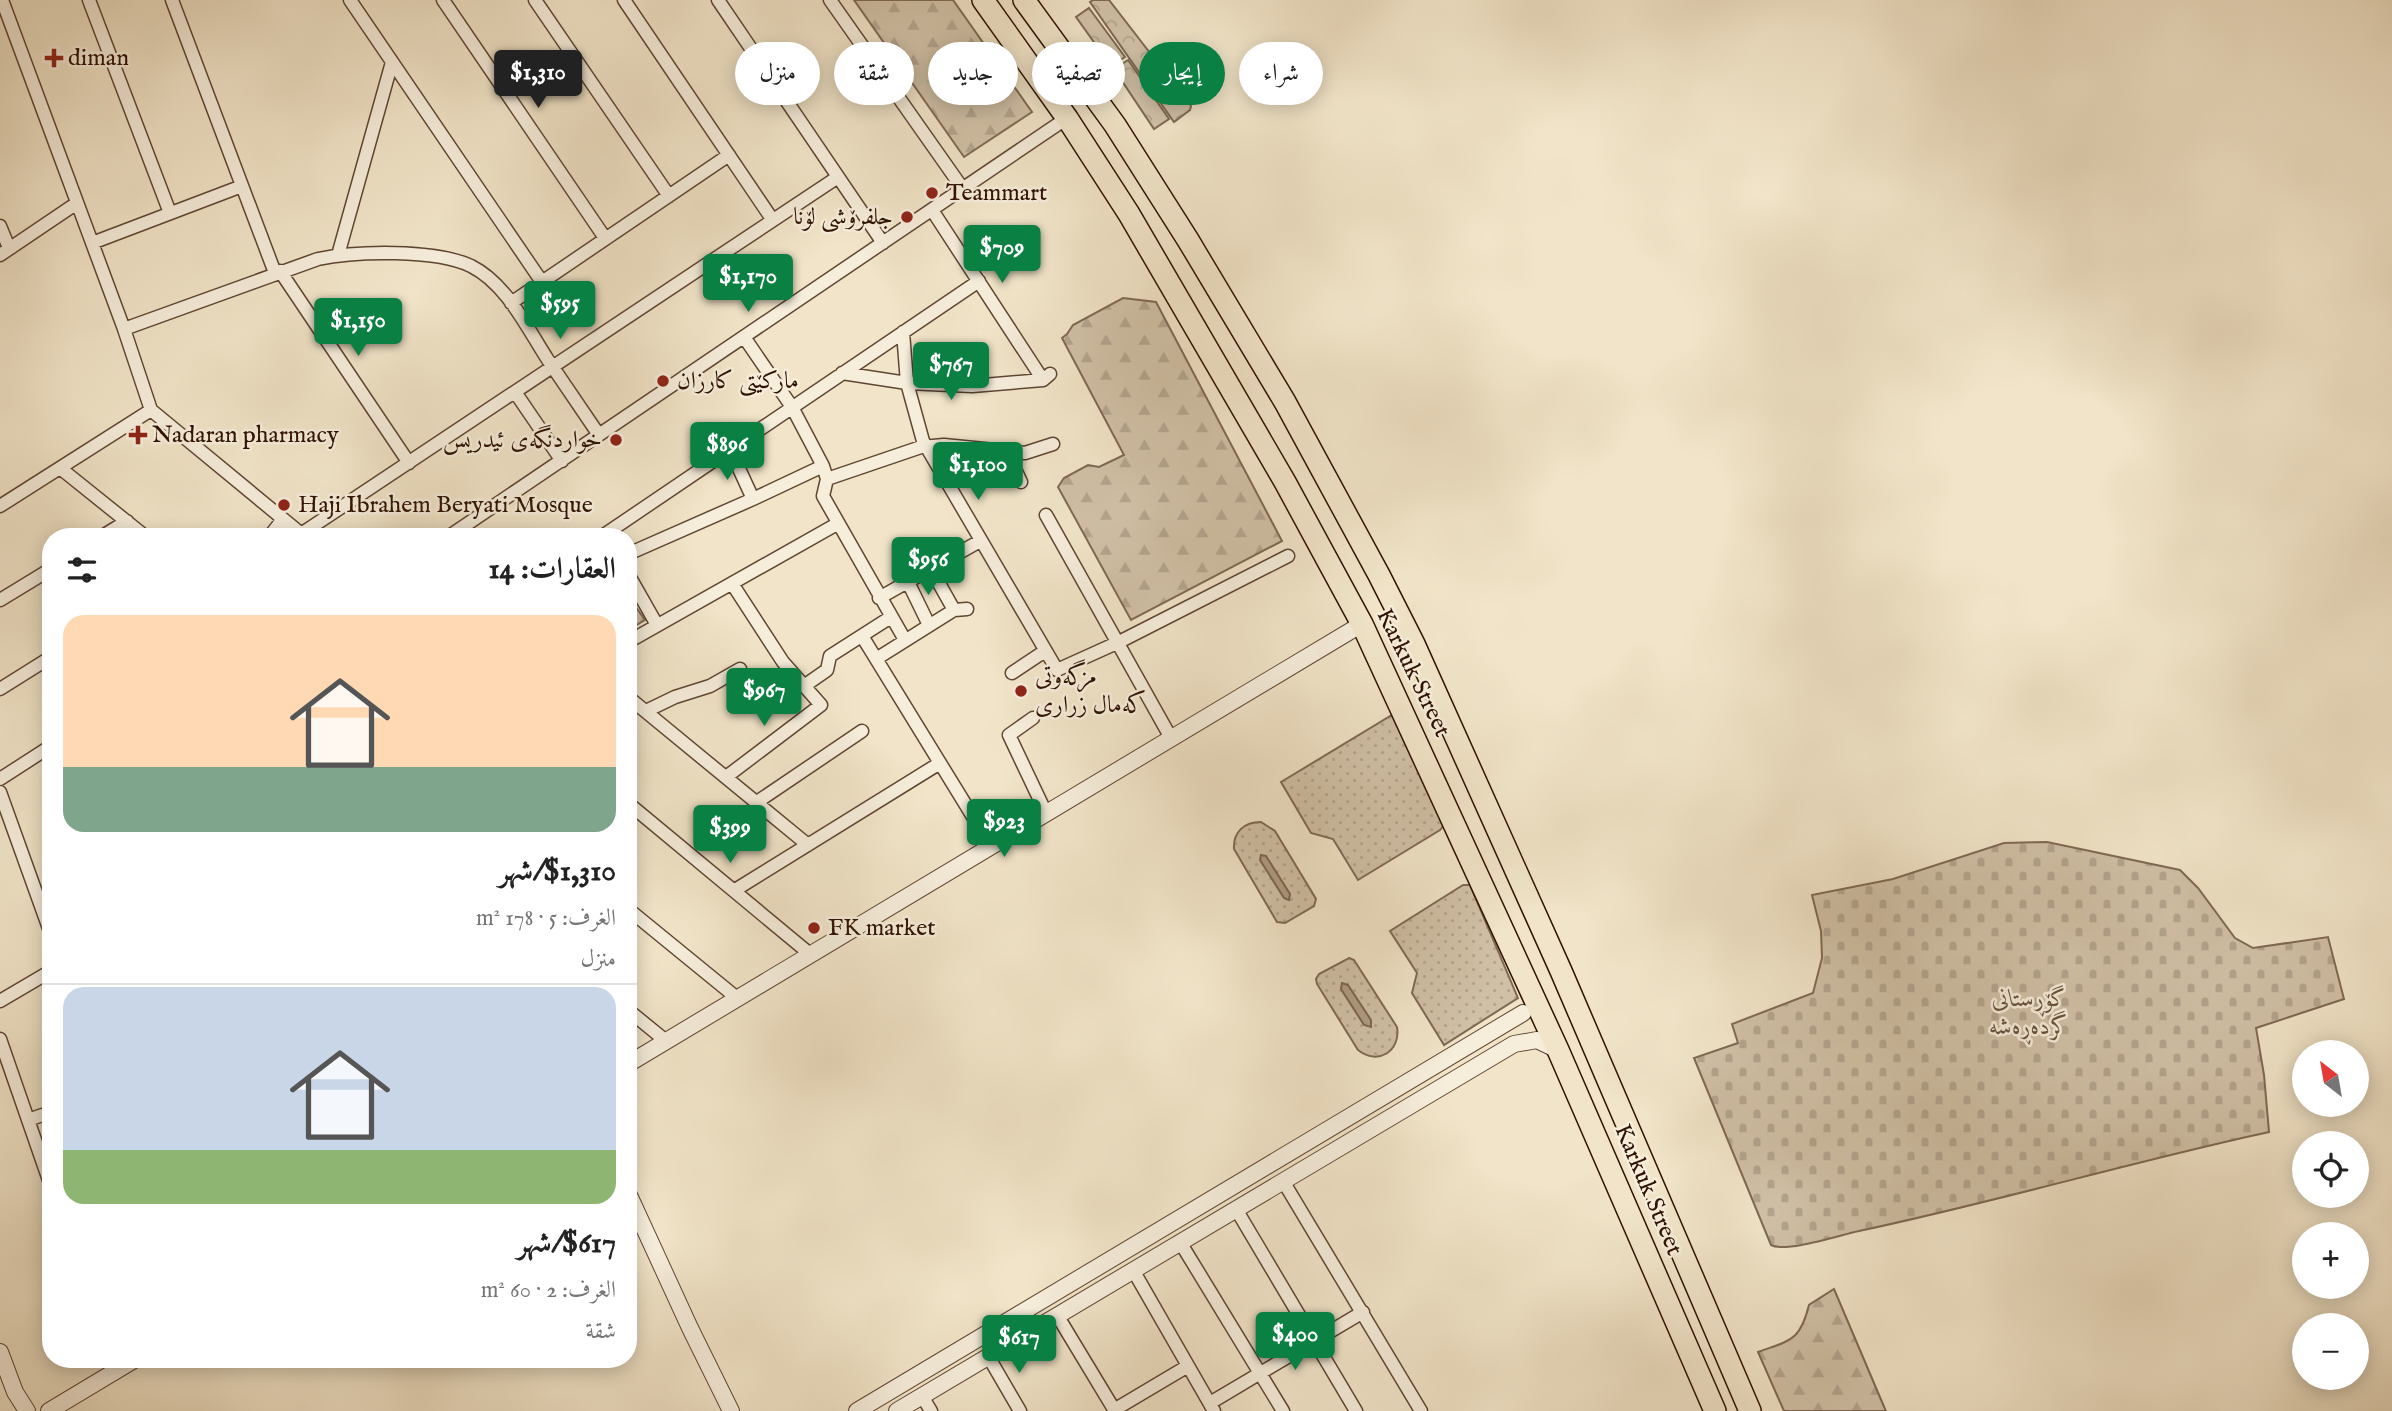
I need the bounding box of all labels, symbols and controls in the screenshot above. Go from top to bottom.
chip: منزل [735,42,820,105]
chip: شقة [834,42,914,105]
chip: جديد [928,42,1018,105]
chip: تصفية [1032,42,1125,105]
chip: إيجار [1139,42,1225,105]
chip: شراء [1239,42,1323,105]
place label: diman [68,43,129,74]
marker: diman [46,50,62,66]
pin: $1,310 [481,50,595,110]
text: $1,310 [510,58,566,87]
place label: Teammart [946,178,1047,209]
marker: Teammart [924,185,940,201]
place label: جلفرۆشی لۆنا [793,202,893,233]
marker: جلفرۆشی لۆنا [899,209,915,225]
pin: $709 [961,226,1043,285]
text: $709 [980,233,1024,262]
pin: $1,170 [691,254,805,314]
text: $1,170 [719,262,777,291]
pin: $595 [519,282,601,341]
text: $595 [540,289,580,318]
pin: $1,150 [301,298,415,358]
text: $1,150 [330,306,386,335]
pin: $767 [910,342,992,402]
text: $767 [929,350,973,379]
place label: مارکێتی کارزان [677,366,799,397]
marker: مارکێتی کارزان [655,373,671,389]
place label: Nadaran pharmacy [152,420,339,451]
pin: $896 [686,422,768,482]
place label: خواردنگەی ئیدریس [443,424,602,456]
marker: Nadaran pharmacy [130,427,146,443]
text: $896 [706,430,748,459]
marker: خواردنگەی ئیدریس [608,432,624,448]
pin: $1,100 [921,442,1035,502]
text: $1,100 [949,450,1007,479]
place label: Haji Ibrahem Beryati Mosque [298,490,593,521]
marker: Haji Ibrahem Beryati Mosque [276,497,292,513]
pin: $956 [887,538,969,597]
text: $956 [908,545,948,574]
icon: filters [63,551,101,589]
text: العقارات: 14 [488,551,616,589]
street label: Karkuk Street [1369,604,1457,742]
place label: مزگەوتی کەمال زراری [1035,659,1146,721]
icon: home [277,660,403,786]
pin: $967 [723,668,805,728]
text: $967 [742,676,786,705]
marker: مزگەوتی کەمال زراری [1013,683,1029,699]
pin: $923 [963,800,1045,859]
pin: $399 [689,806,771,865]
text: $923 [983,807,1025,836]
text: $399 [709,813,751,842]
text: $1,310/شهر [499,853,616,891]
text: الغرف: 5 · 178 m² [476,904,616,933]
place label: FK market [828,913,935,944]
marker: FK market [806,920,822,936]
text: منزل [581,945,616,974]
park label: گۆڕستانی گردەڕەشە [1989,984,2071,1045]
icon: home [277,1032,403,1158]
north arrow [2292,1040,2370,1116]
map controls [2292,1040,2369,1390]
street label: Karkuk Street [1606,1120,1690,1260]
button: locate [2292,1131,2369,1208]
button: + [2292,1222,2369,1299]
text: $617/شهر [517,1225,616,1263]
text: الغرف: 2 · 60 m² [481,1276,616,1305]
pin: $400 [1254,1312,1336,1372]
button: − [2292,1313,2369,1390]
pin: $617 [978,1316,1060,1375]
text: شقة [586,1317,616,1346]
text: $400 [1272,1320,1318,1349]
text: $617 [998,1323,1040,1352]

